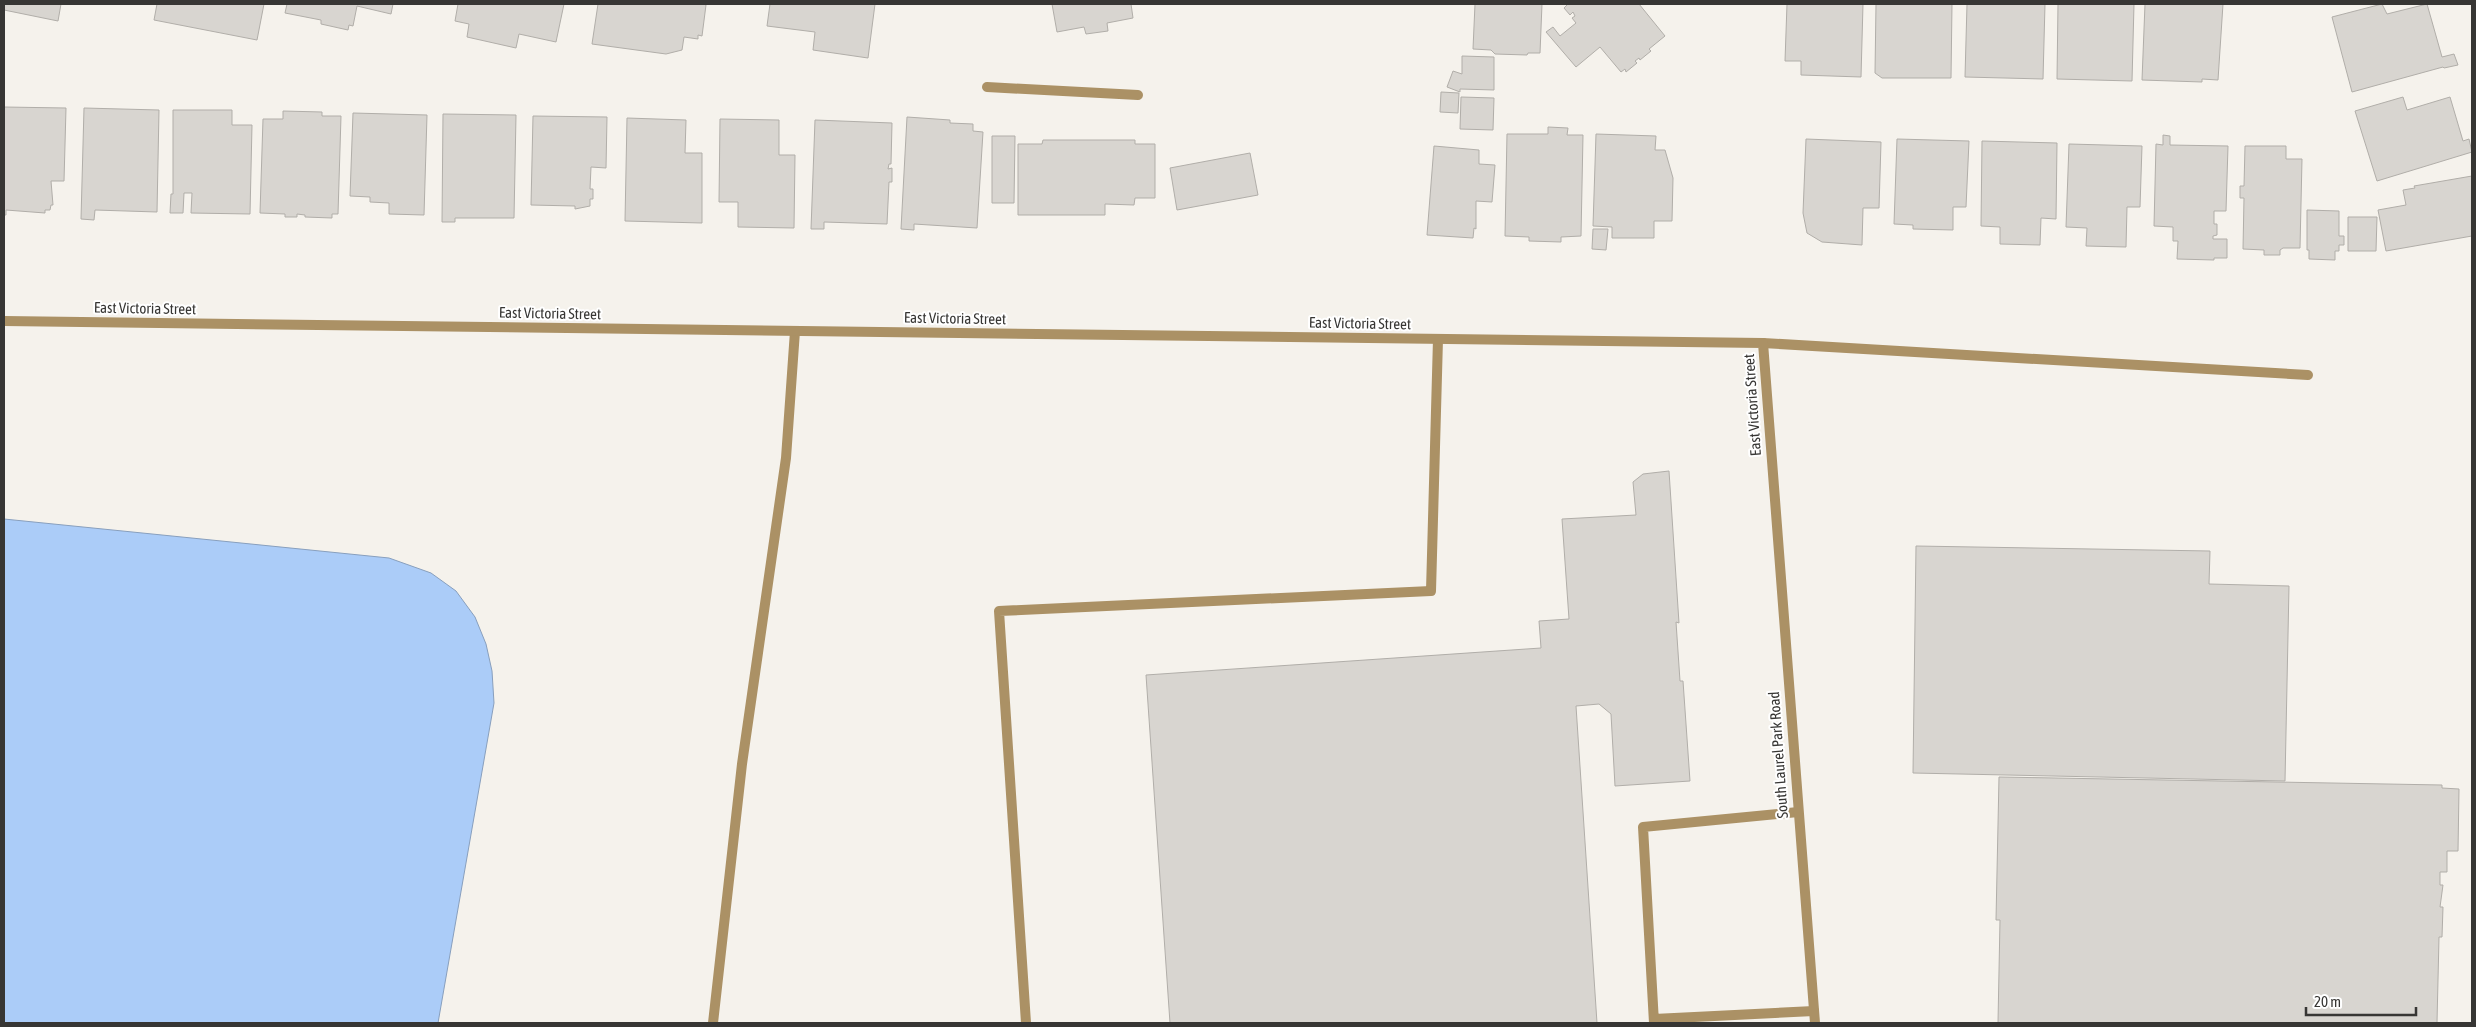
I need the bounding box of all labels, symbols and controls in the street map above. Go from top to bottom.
street label: East Victoria Street [94,299,196,317]
street label: East Victoria Street [499,304,601,322]
street label: East Victoria Street [904,309,1006,327]
street label: East Victoria Street [1309,314,1411,332]
street label: East Victoria Street [1740,353,1764,457]
street label: South Laurel Park Road [1765,691,1791,819]
scale bar [2306,984,2416,1016]
text: 20 m [2314,993,2341,1010]

